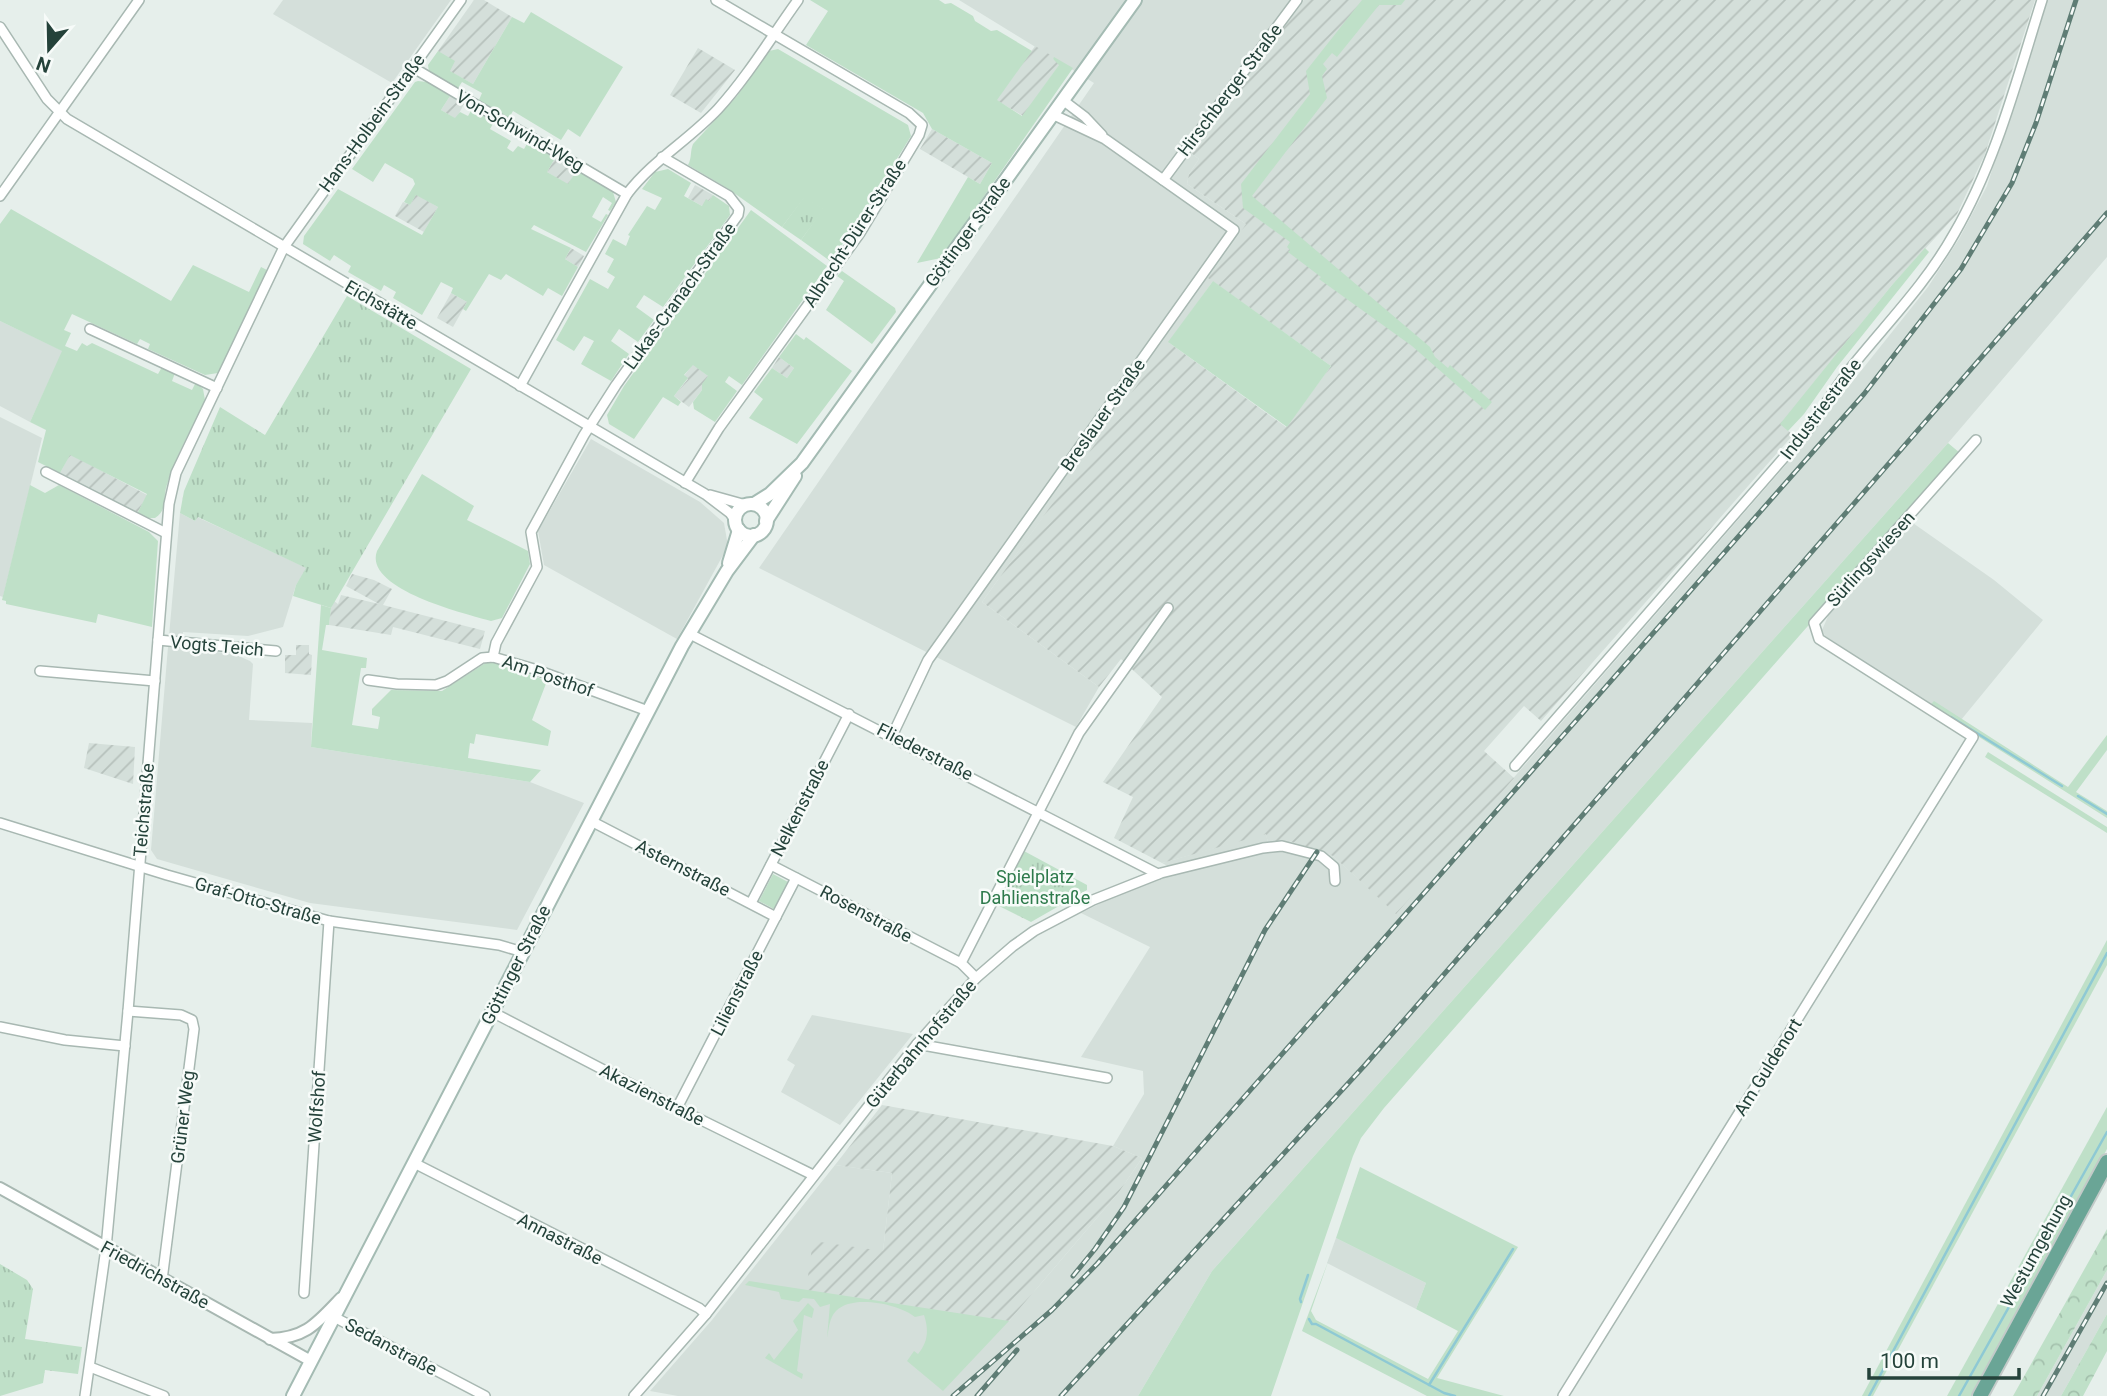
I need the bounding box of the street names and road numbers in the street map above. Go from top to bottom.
street label: Hirschberger Straße [1173,19,1286,160]
street label: Hans-Holbein-Straße [314,50,429,196]
street label: Von-Schwind-Weg [452,85,588,176]
street label: Albrecht-Dürer-Straße [799,155,910,311]
street label: Göttinger Straße [921,172,1015,291]
street label: Lukas-Cranach-Straße [619,218,740,373]
street label: Eichstätte [341,275,421,334]
street label: Breslauer Straße [1056,354,1149,475]
street label: Industriestraße [1776,354,1865,463]
street label: Sürlingswiesen [1822,507,1919,611]
street label: Vogts Teich [169,631,265,660]
street label: Am Posthof [500,650,597,701]
street label: Fliederstraße [874,718,977,785]
street label: Nelkenstraße [766,756,833,860]
street label: Teichstraße [129,762,158,858]
street label: Asternstraße [632,835,734,900]
street label: Graf-Otto-Straße [192,872,324,929]
street label: Rosenstraße [817,881,916,947]
street label: Göttinger Straße [476,902,555,1028]
street label: Lilienstraße [706,946,767,1039]
street label: Güterbahnhofstraße [861,975,980,1112]
street label: Am Guldenort [1729,1014,1806,1119]
street label: Akazienstraße [596,1059,708,1130]
street label: Grüner Weg [166,1069,199,1165]
street label: Wolfshof [304,1069,330,1144]
street label: Westumgehung [1996,1191,2075,1311]
street label: Annastraße [514,1208,606,1269]
street label: Friedrichstraße [97,1236,213,1313]
street label: Sedanstraße [342,1314,441,1380]

